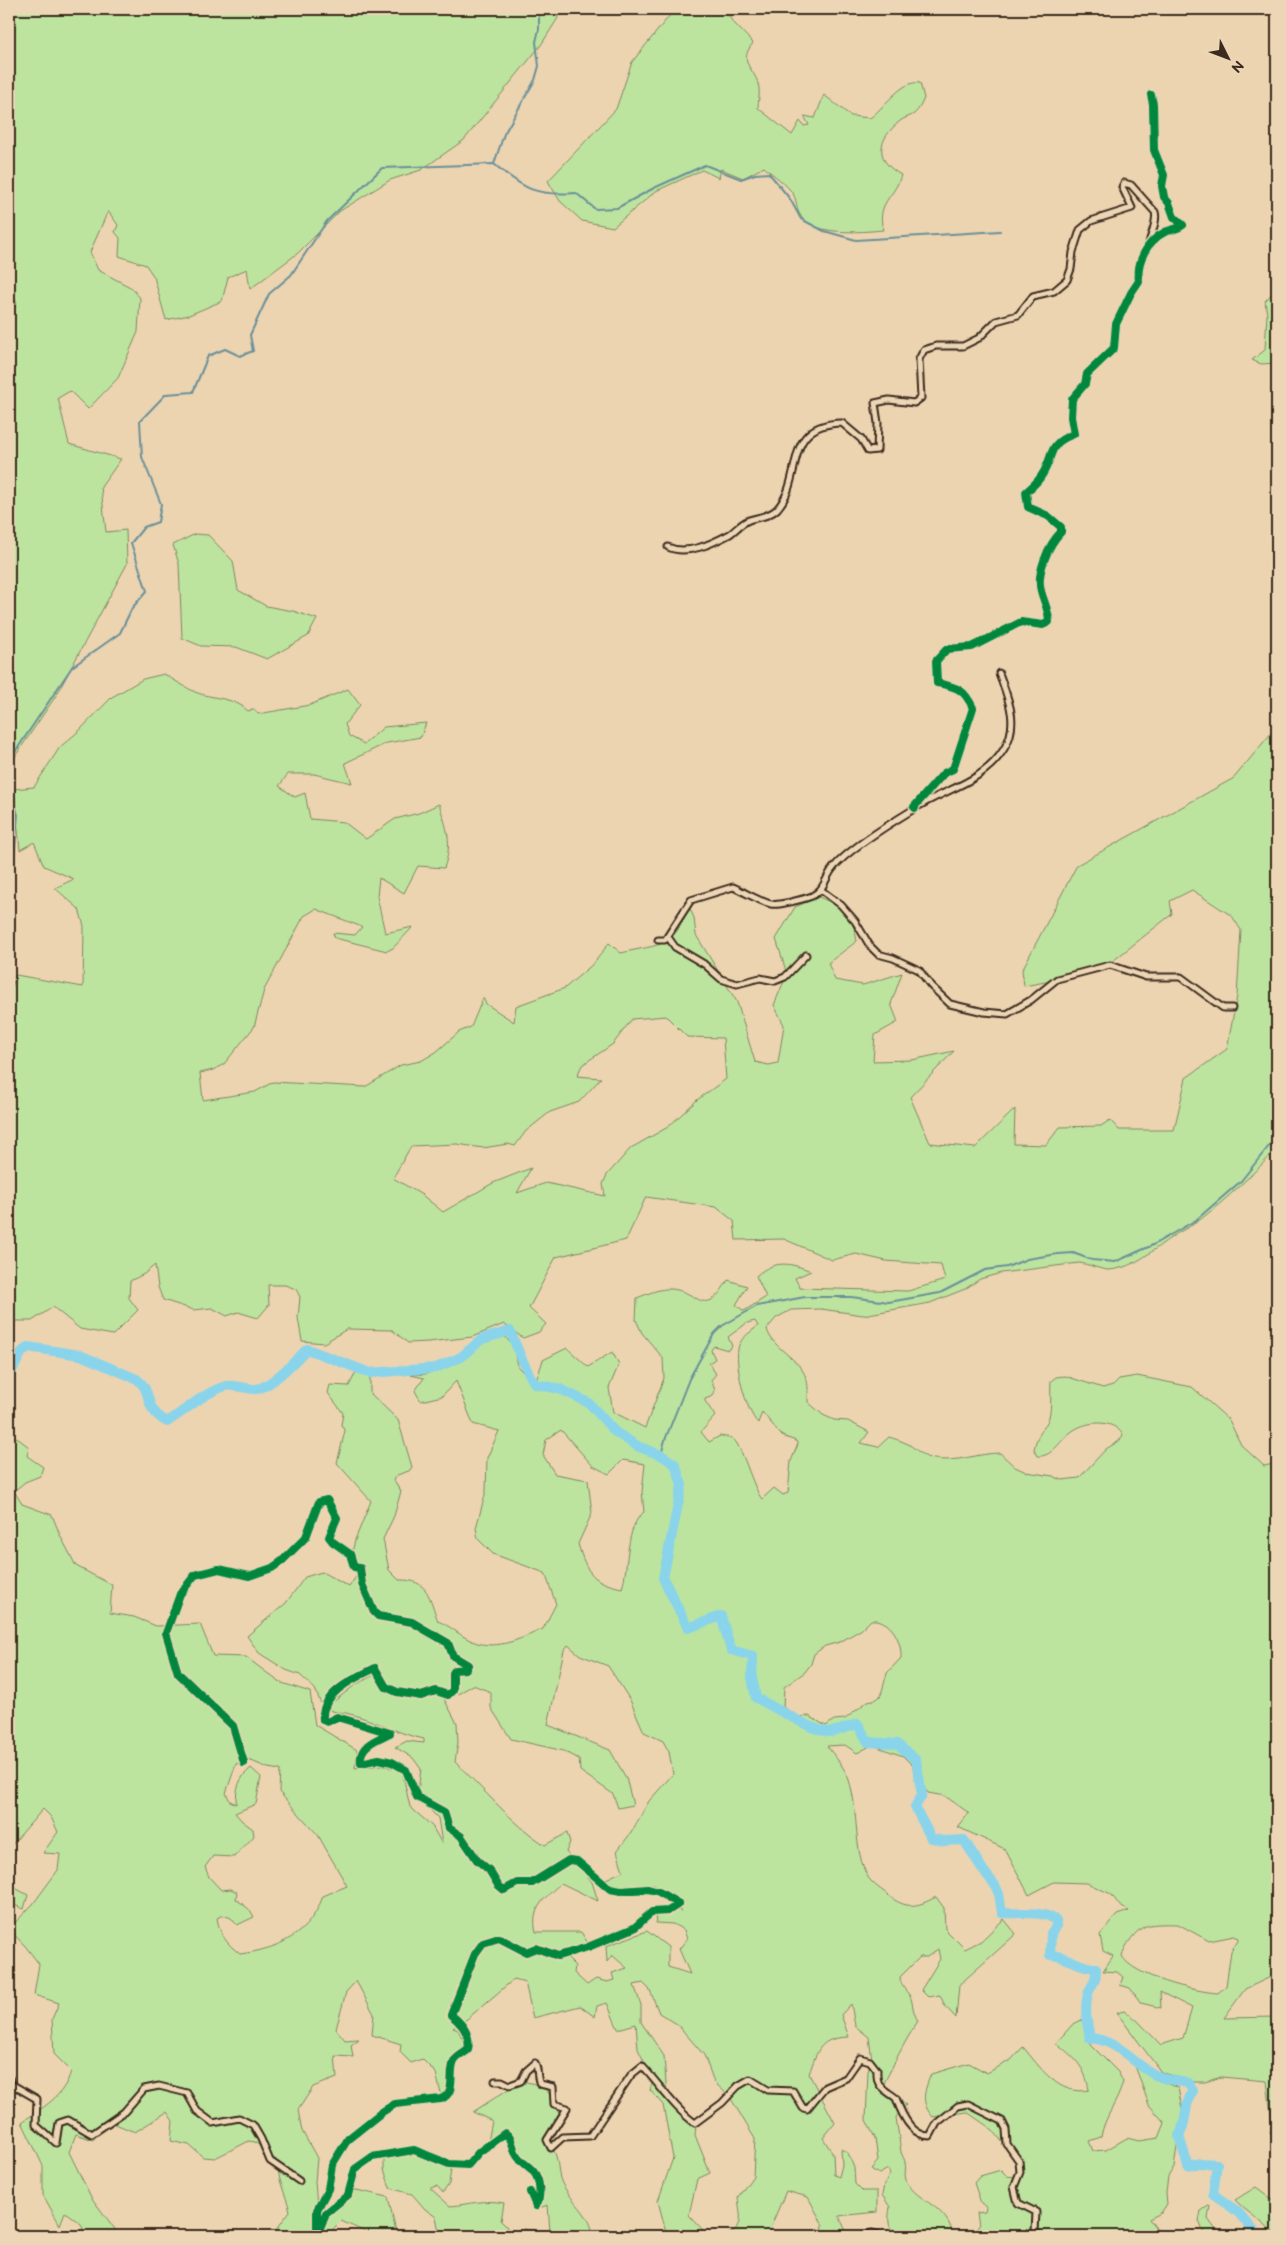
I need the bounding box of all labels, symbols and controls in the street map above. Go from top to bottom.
north arrow [1204,32,1254,82]
text: N [1227,57,1247,76]

